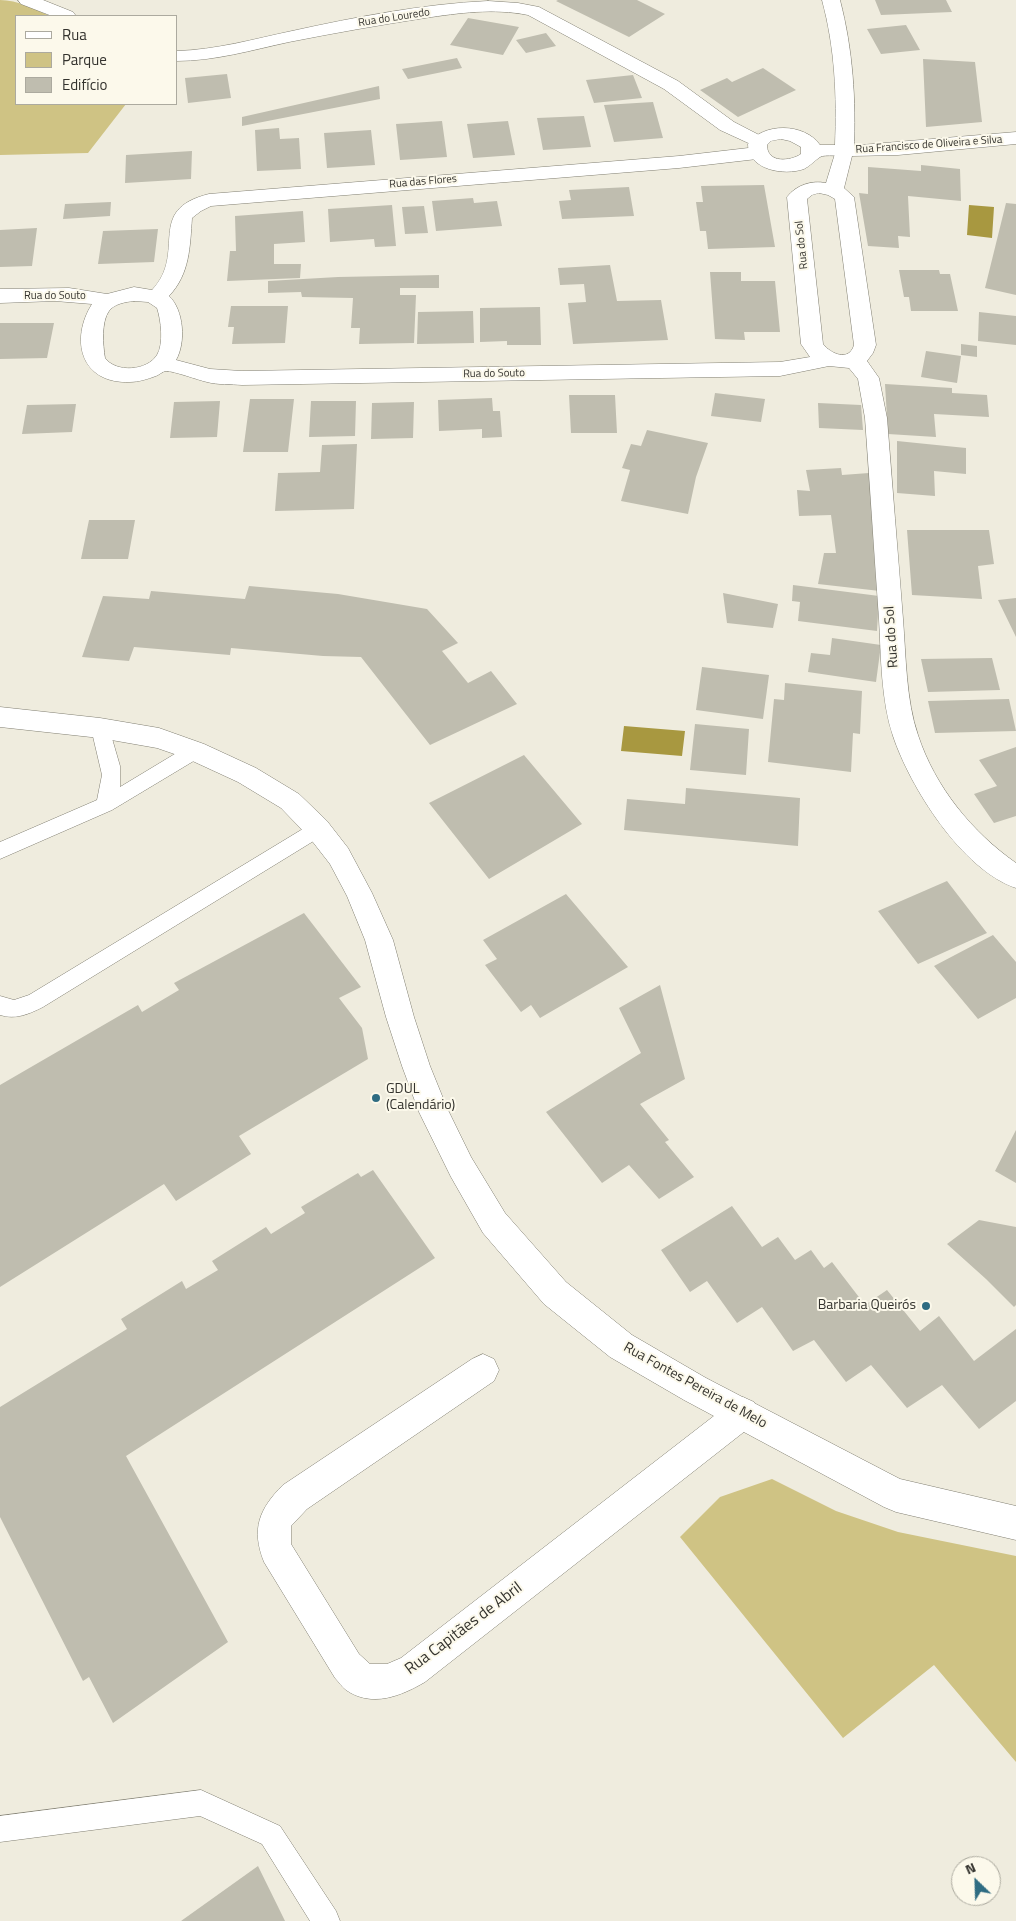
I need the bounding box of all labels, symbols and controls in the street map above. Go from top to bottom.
street label: Rua do Louredo [357,6,431,30]
legend [15,15,178,105]
text: Rua [62,23,87,46]
text: Parque [62,48,107,71]
text: Edifício [62,73,107,96]
street label: Rua Francisco de Oliveira e Silva [855,133,1003,157]
street label: Rua das Flores [389,172,457,192]
street label: Rua do Sol [793,220,811,270]
street label: Rua do Souto [24,289,86,303]
street label: Rua do Souto [463,367,525,381]
street label: Rua do Sol [881,605,903,669]
place label: GDUL (Calendário) [386,1082,455,1114]
marker: GDUL (Calendário) [370,1092,382,1104]
place label: Barbaria Queirós [818,1298,916,1314]
marker: Barbaria Queirós [920,1300,932,1312]
street label: Rua Fontes Pereira de Melo [620,1339,770,1433]
street label: Rua Capitães de Abril [402,1579,526,1679]
north arrow [951,1856,1001,1906]
text: N [961,1856,979,1879]

